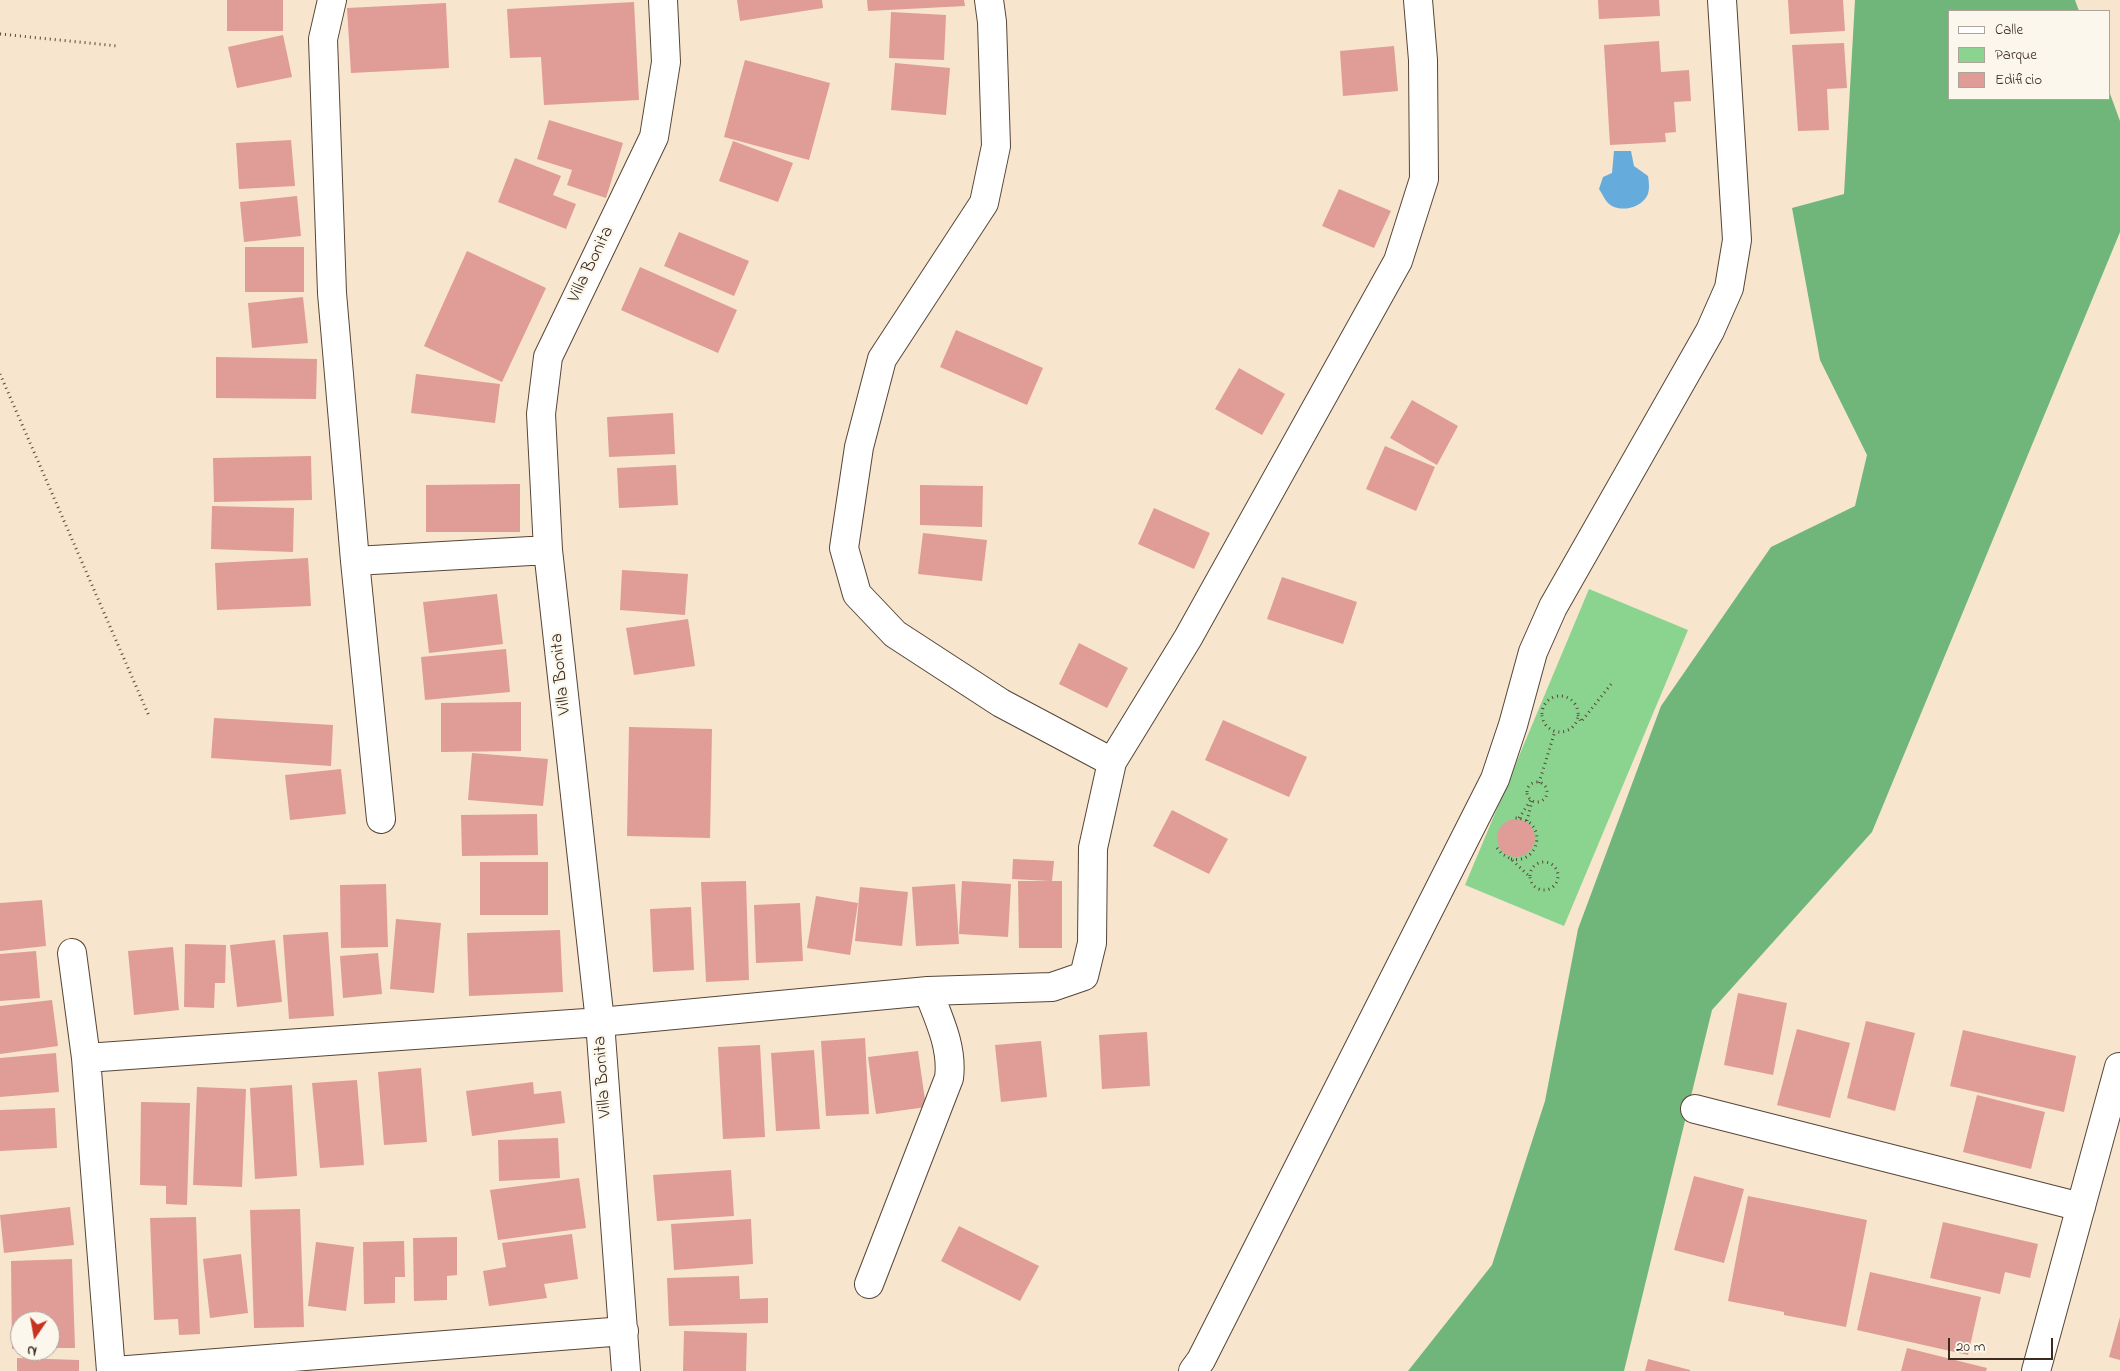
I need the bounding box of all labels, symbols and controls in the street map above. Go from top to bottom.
legend [1948,10,2110,100]
text: Calle [1995,19,2023,41]
text: Parque [1995,44,2037,66]
text: Edificio [1995,69,2042,91]
street label: Villa Bonita [564,223,620,307]
street label: Villa Bonita [547,632,577,716]
street label: Villa Bonita [590,1035,618,1119]
north arrow [10,1311,60,1361]
scale bar [1950,1328,2055,1360]
text: 20 m [1956,1336,1985,1358]
text: N [25,1339,39,1361]

